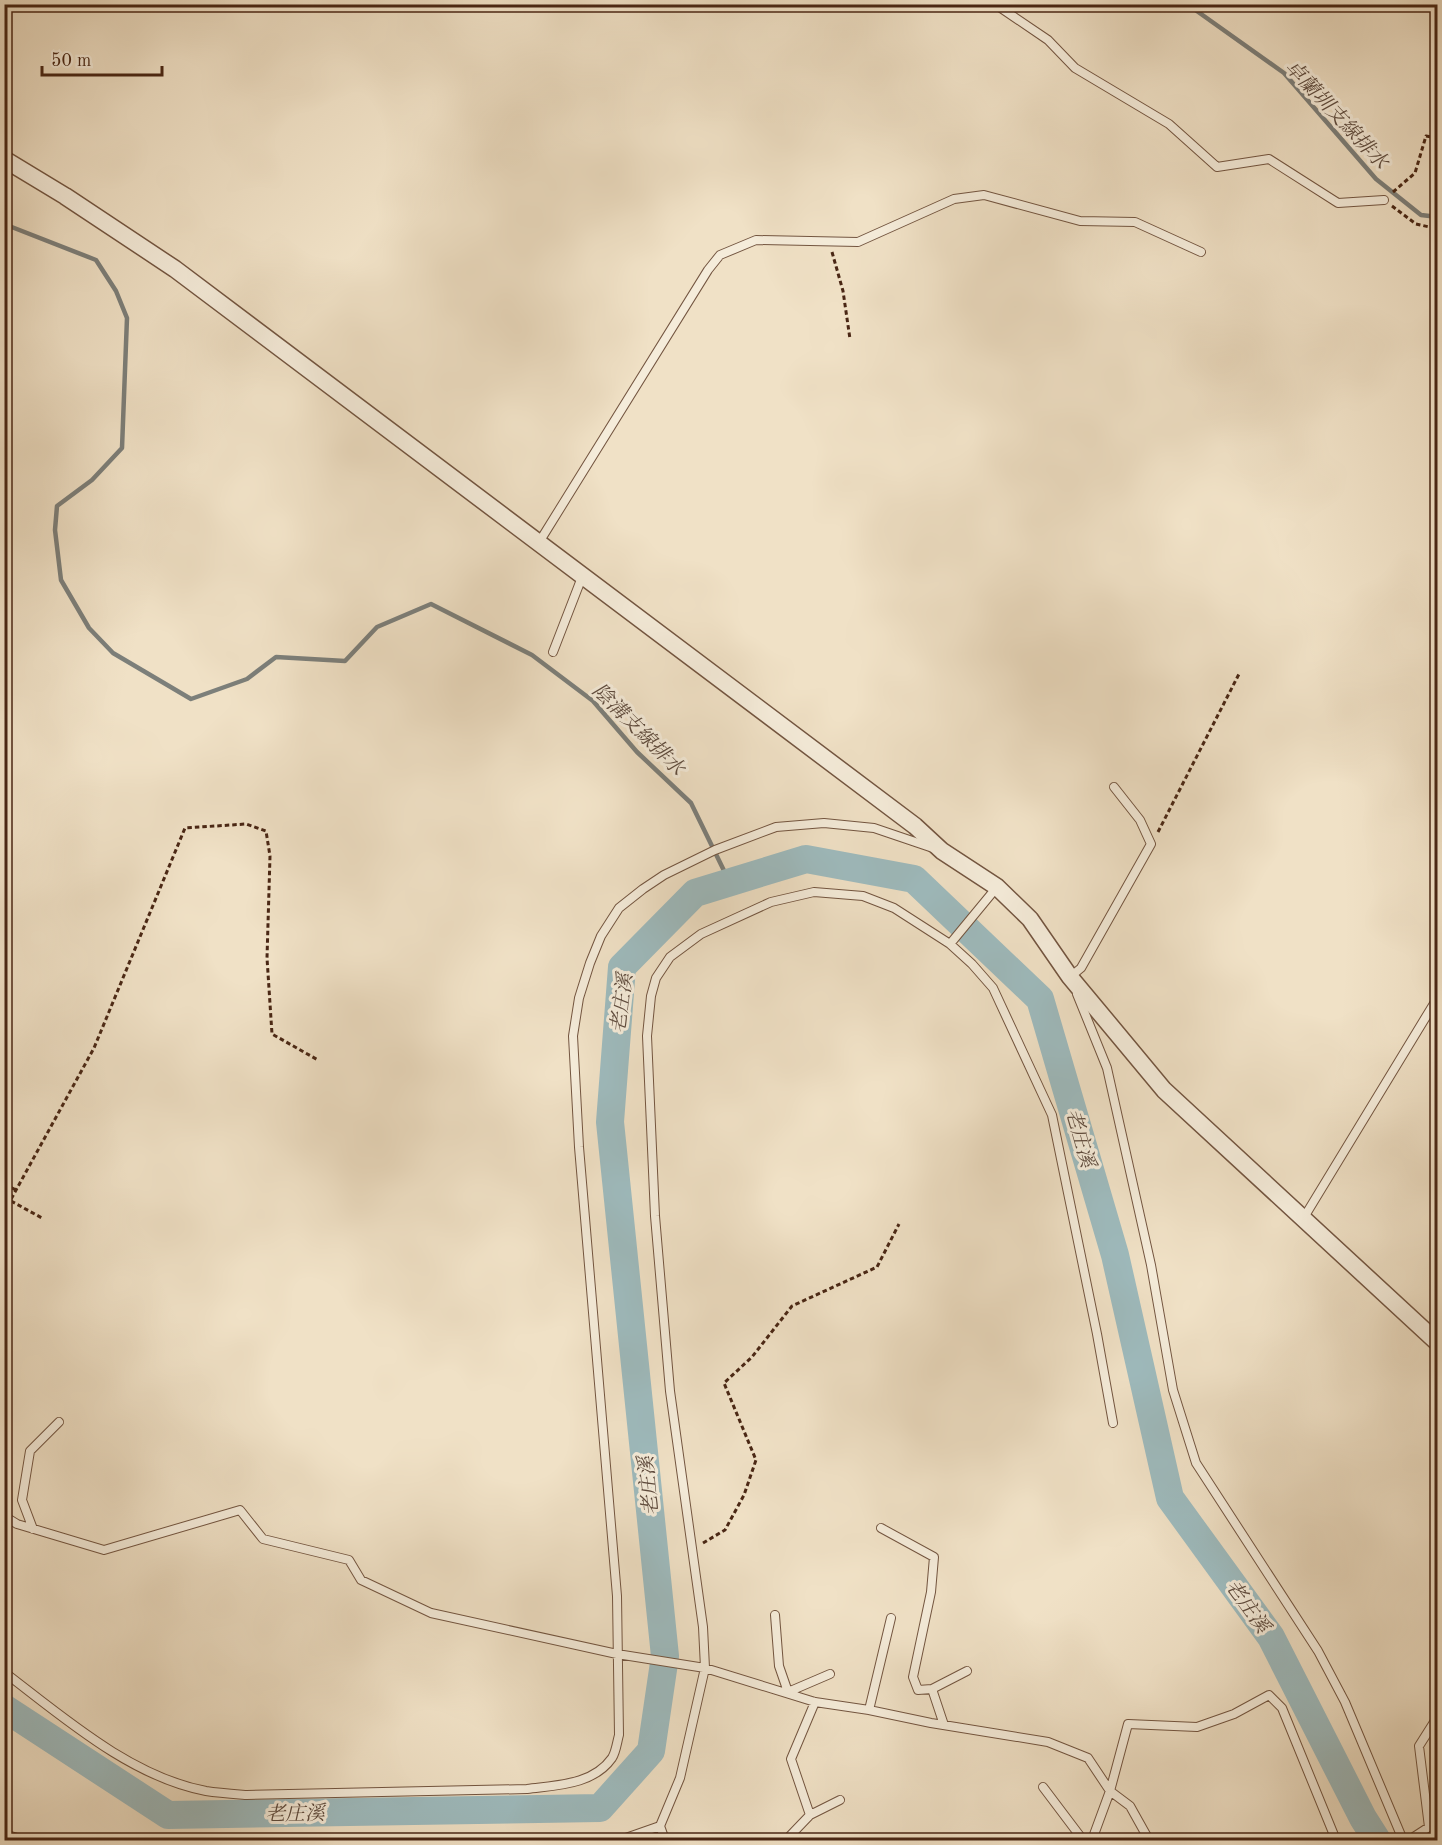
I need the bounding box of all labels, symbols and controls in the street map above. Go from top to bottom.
scale bar [42,39,162,77]
text: 50 m [51,52,91,70]
water label: 卓蘭圳支線排水 [1280,56,1393,175]
water label: 陰溝支線排水 [588,680,690,781]
water label: 老庄溪 [607,970,637,1034]
water label: 老庄溪 [1061,1106,1099,1172]
water label: 老庄溪 [635,1453,663,1517]
water label: 老庄溪 [1221,1576,1275,1639]
water label: 老庄溪 [265,1802,327,1826]

